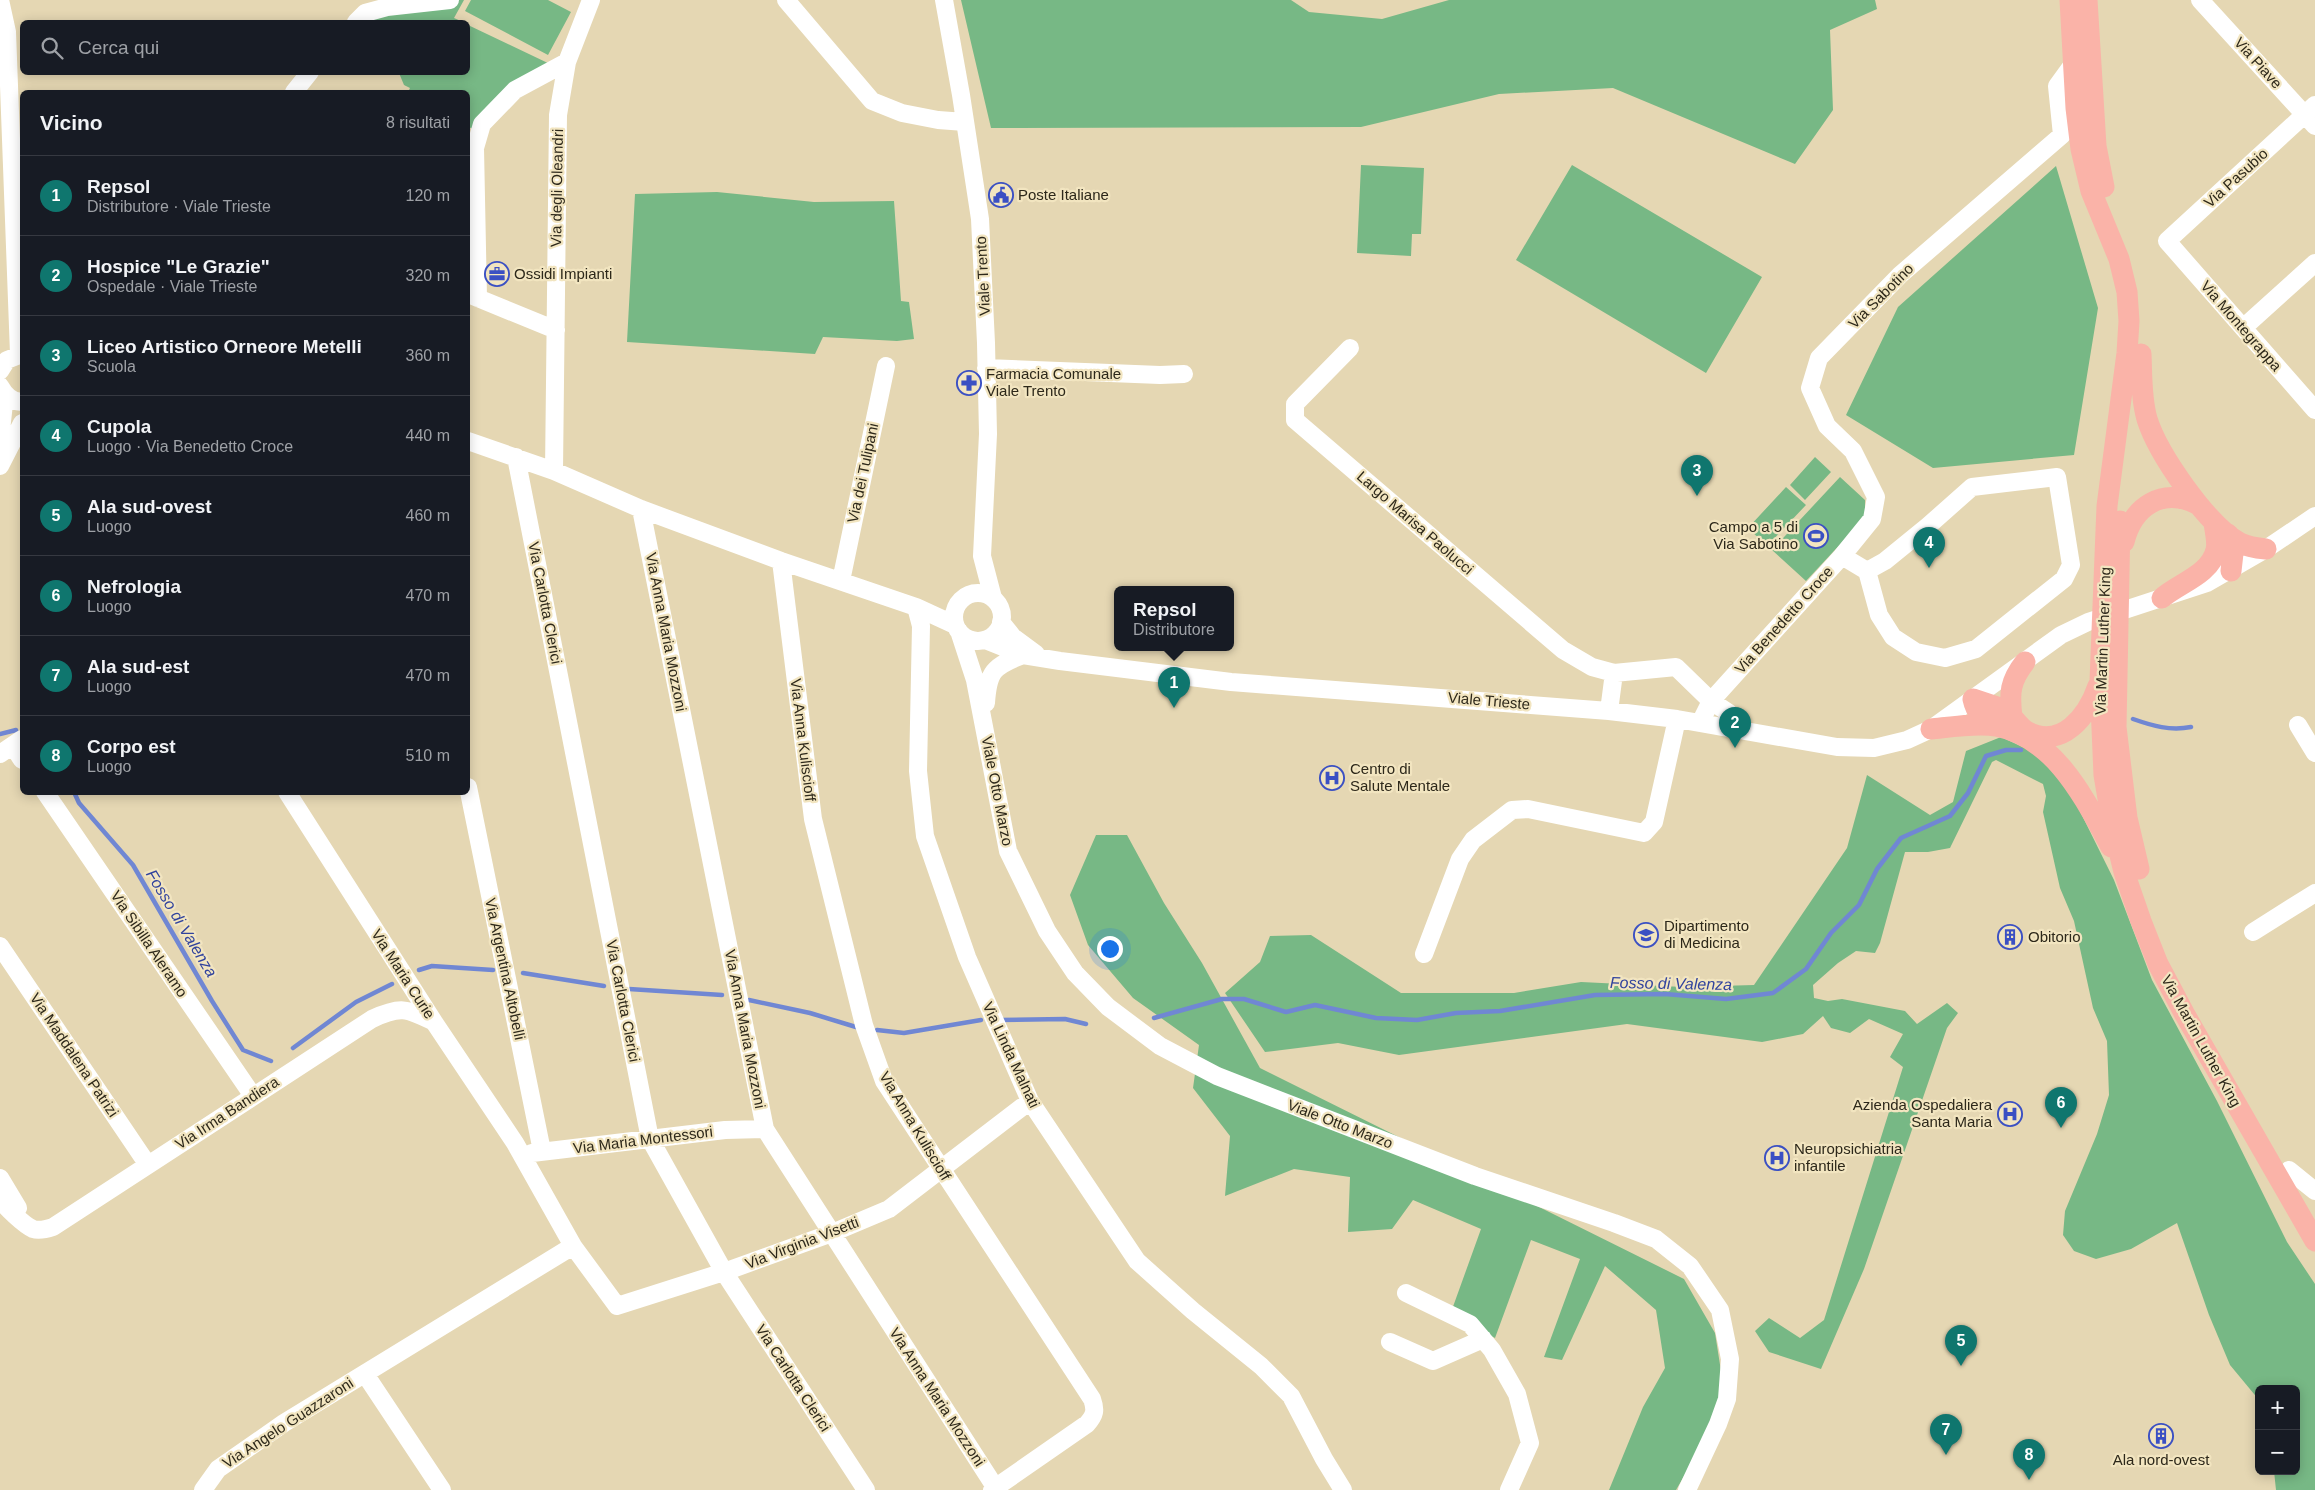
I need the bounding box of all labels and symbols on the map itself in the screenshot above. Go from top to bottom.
street label: Via Piave [2231,34,2286,92]
street label: Via degli Oleandri [547,129,566,247]
street label: Via Pasubio [2200,145,2271,211]
public building icon: Poste Italiane [988,182,1014,208]
place label: Poste Italiane [1018,186,1109,203]
street label: Viale Trento [972,236,993,316]
street label: Via Sabotino [1845,260,1917,332]
office icon: Ossidi Impianti [484,261,510,287]
place label: Ossidi Impianti [514,265,612,282]
street label: Via Montegrappa [2198,277,2286,375]
place label: Farmacia Comunale Viale Trento [986,365,1121,399]
pharmacy icon: Farmacia Comunale Viale Trento [956,370,982,396]
street label: Via dei Tulipani [844,422,881,524]
pin: 3 [1681,455,1713,496]
street label: Largo Marisa Paolucci [1354,468,1477,578]
place label: Campo a 5 di Via Sabotino [1709,518,1798,552]
sports icon: Campo a 5 di Via Sabotino [1803,523,1829,549]
pin: 4 [1913,527,1945,568]
street label: Via Carlotta Clerici [525,540,566,665]
street label: Via Anna Maria Mozzoni [643,551,690,713]
street label: Via Benedetto Croce [1731,563,1836,677]
street label: Via Martin Luther King [2091,567,2114,715]
pin: 1 [1158,667,1190,708]
street label: Via Anna Kuliscioff [788,678,820,803]
street label: Viale Trieste [1447,688,1531,713]
pin: 2 [1719,707,1751,748]
street label: Viale Otto Marzo [979,735,1016,847]
place label: Centro di Salute Mentale [1350,760,1450,794]
hospital icon: Centro di Salute Mentale [1319,765,1345,791]
water label: Fosso di Valenza [143,867,220,980]
street label: Via Sibilla Aleramo [107,887,191,1000]
street label: Via Argentina Altobelli [482,896,529,1042]
place label: Dipartimento di Medicina [1664,917,1749,951]
school or university icon: Dipartimento di Medicina [1633,922,1659,948]
building icon: Obitorio [1997,924,2023,950]
street label: Via Maria Curie [368,926,439,1022]
place label: Obitorio [2028,928,2081,945]
your location [1097,936,1123,962]
street label: Via Carlotta Clerici [603,938,644,1063]
street label: Via Anna Maria Mozzoni [722,948,769,1110]
street label: Via Martin Luther King [2158,972,2245,1110]
water label: Fosso di Valenza [1610,974,1732,993]
street label: Via Maddalena Patrizi [27,990,122,1120]
street label: Via Linda Malnati [979,999,1043,1110]
street label: Via Anna Kuliscioff [876,1068,955,1184]
street label: Via Irma Bandiera [172,1072,282,1152]
pin: 6 [2045,1087,2077,1128]
street label: Viale Otto Marzo [1285,1096,1395,1151]
place label: Azienda Ospedaliera Santa Maria [1853,1096,1993,1130]
hospital icon: Azienda Ospedaliera Santa Maria [1997,1101,2023,1127]
street label: Via Maria Montessori [572,1122,714,1157]
place label: Neuropsichiatria infantile [1794,1140,1903,1174]
hospital icon: Neuropsichiatria infantile [1764,1145,1790,1171]
street label: Via Virginia Visetti [743,1213,861,1272]
street label: Via Carlotta Clerici [753,1321,834,1434]
street label: Via Anna Maria Mozzoni [886,1324,989,1469]
pin: 5 [1945,1325,1977,1366]
street label: Via Angelo Guazzaroni [219,1374,356,1471]
pin: 7 [1930,1414,1962,1455]
building icon: Ala nord-ovest [2148,1423,2174,1449]
pin: 8 [2013,1439,2045,1480]
place label: Ala nord-ovest [2113,1451,2210,1468]

